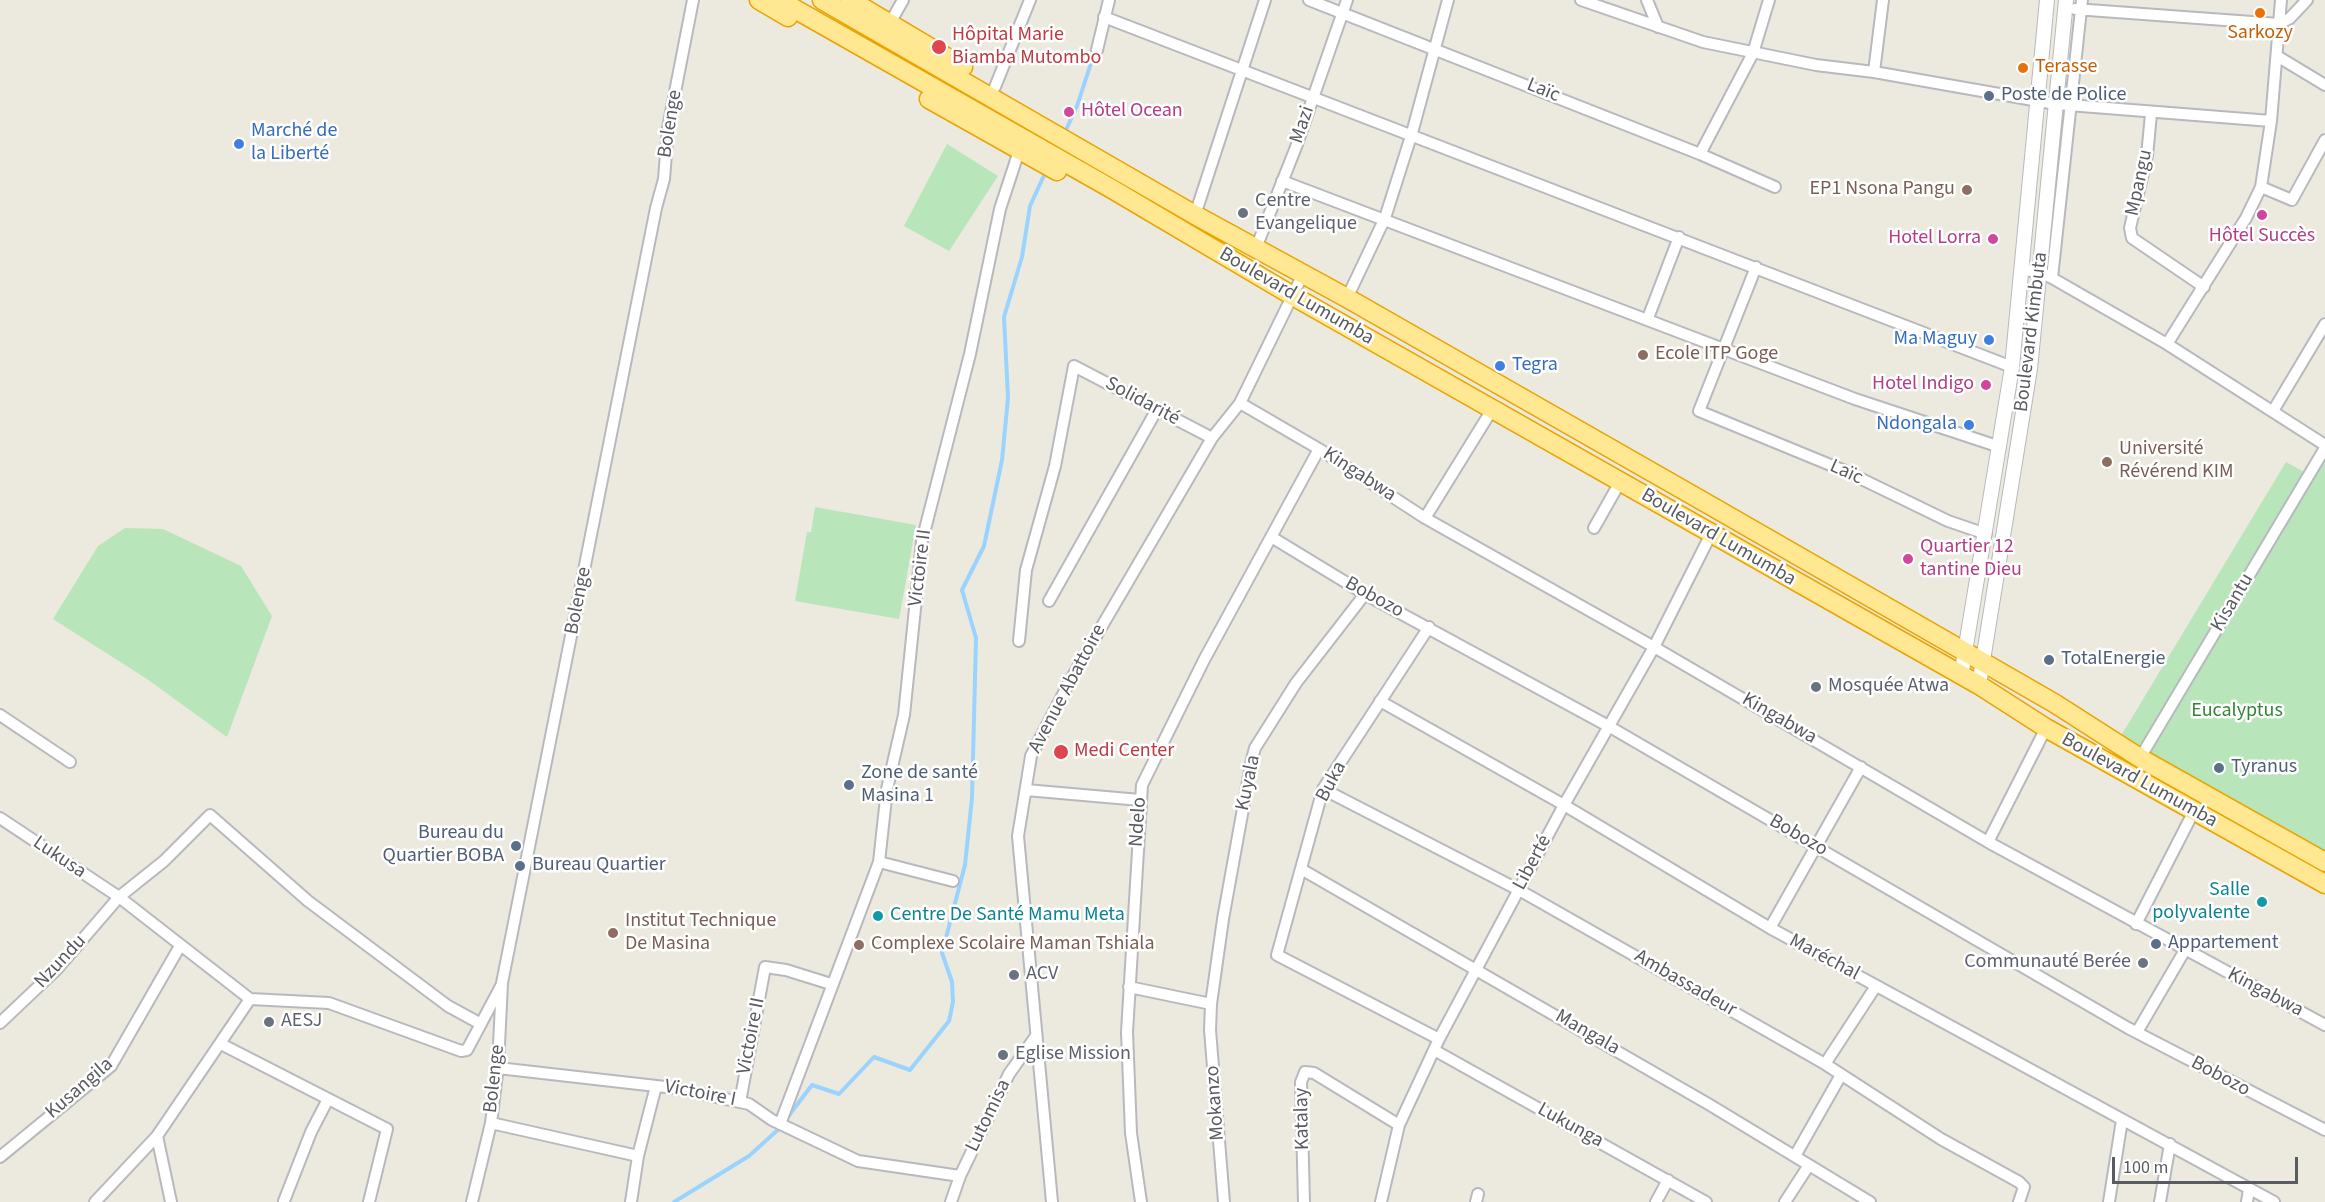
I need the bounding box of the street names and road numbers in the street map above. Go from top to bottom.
street label: Laïc [1523,74,1563,108]
street label: Bolenge [654,88,688,160]
street label: Mazi [1285,103,1321,147]
street label: Mpangu [2121,148,2159,218]
street label: Boulevard Lumumba [1214,243,1378,351]
street label: Boulevard Kimbuta [2010,251,2054,413]
street label: Solidarité [1101,372,1183,432]
street label: Kingabwa [1318,442,1400,508]
street label: Laïc [1826,455,1866,491]
street label: Boulevard Lumumba [1636,484,1800,592]
street label: Victoire II [904,528,938,608]
street label: Bolenge [561,565,597,637]
street label: Kisantu [2206,570,2260,636]
street label: Bobozo [1340,572,1408,624]
street label: Avenue Abattoire [1024,621,1112,757]
street label: Kingabwa [1737,688,1821,750]
street label: Boulevard Lumumba [2057,728,2221,834]
street label: Kuyala [1231,753,1267,813]
street label: Buka [1311,758,1353,806]
street label: Ndelo [1125,796,1153,848]
street label: Bobozo [1764,810,1832,862]
street label: Lukusa [28,831,90,885]
street label: Liberté [1509,831,1557,895]
street label: Maréchal [1785,929,1863,987]
street label: Nzundu [30,930,92,994]
street label: Ambassadeur [1630,945,1740,1023]
street label: Kingabwa [2223,963,2307,1023]
street label: Victoire II [733,996,771,1076]
street label: Mangala [1550,1005,1624,1061]
street label: Bolenge [479,1044,511,1114]
street label: Bobozo [2186,1051,2254,1103]
street label: Kusangila [41,1053,119,1125]
street label: Mokanzo [1201,1065,1231,1141]
street label: Victoire I [662,1075,738,1113]
street label: Lutomisa [961,1076,1017,1156]
street label: Katalay [1290,1088,1316,1150]
street label: Lukunga [1533,1098,1607,1154]

